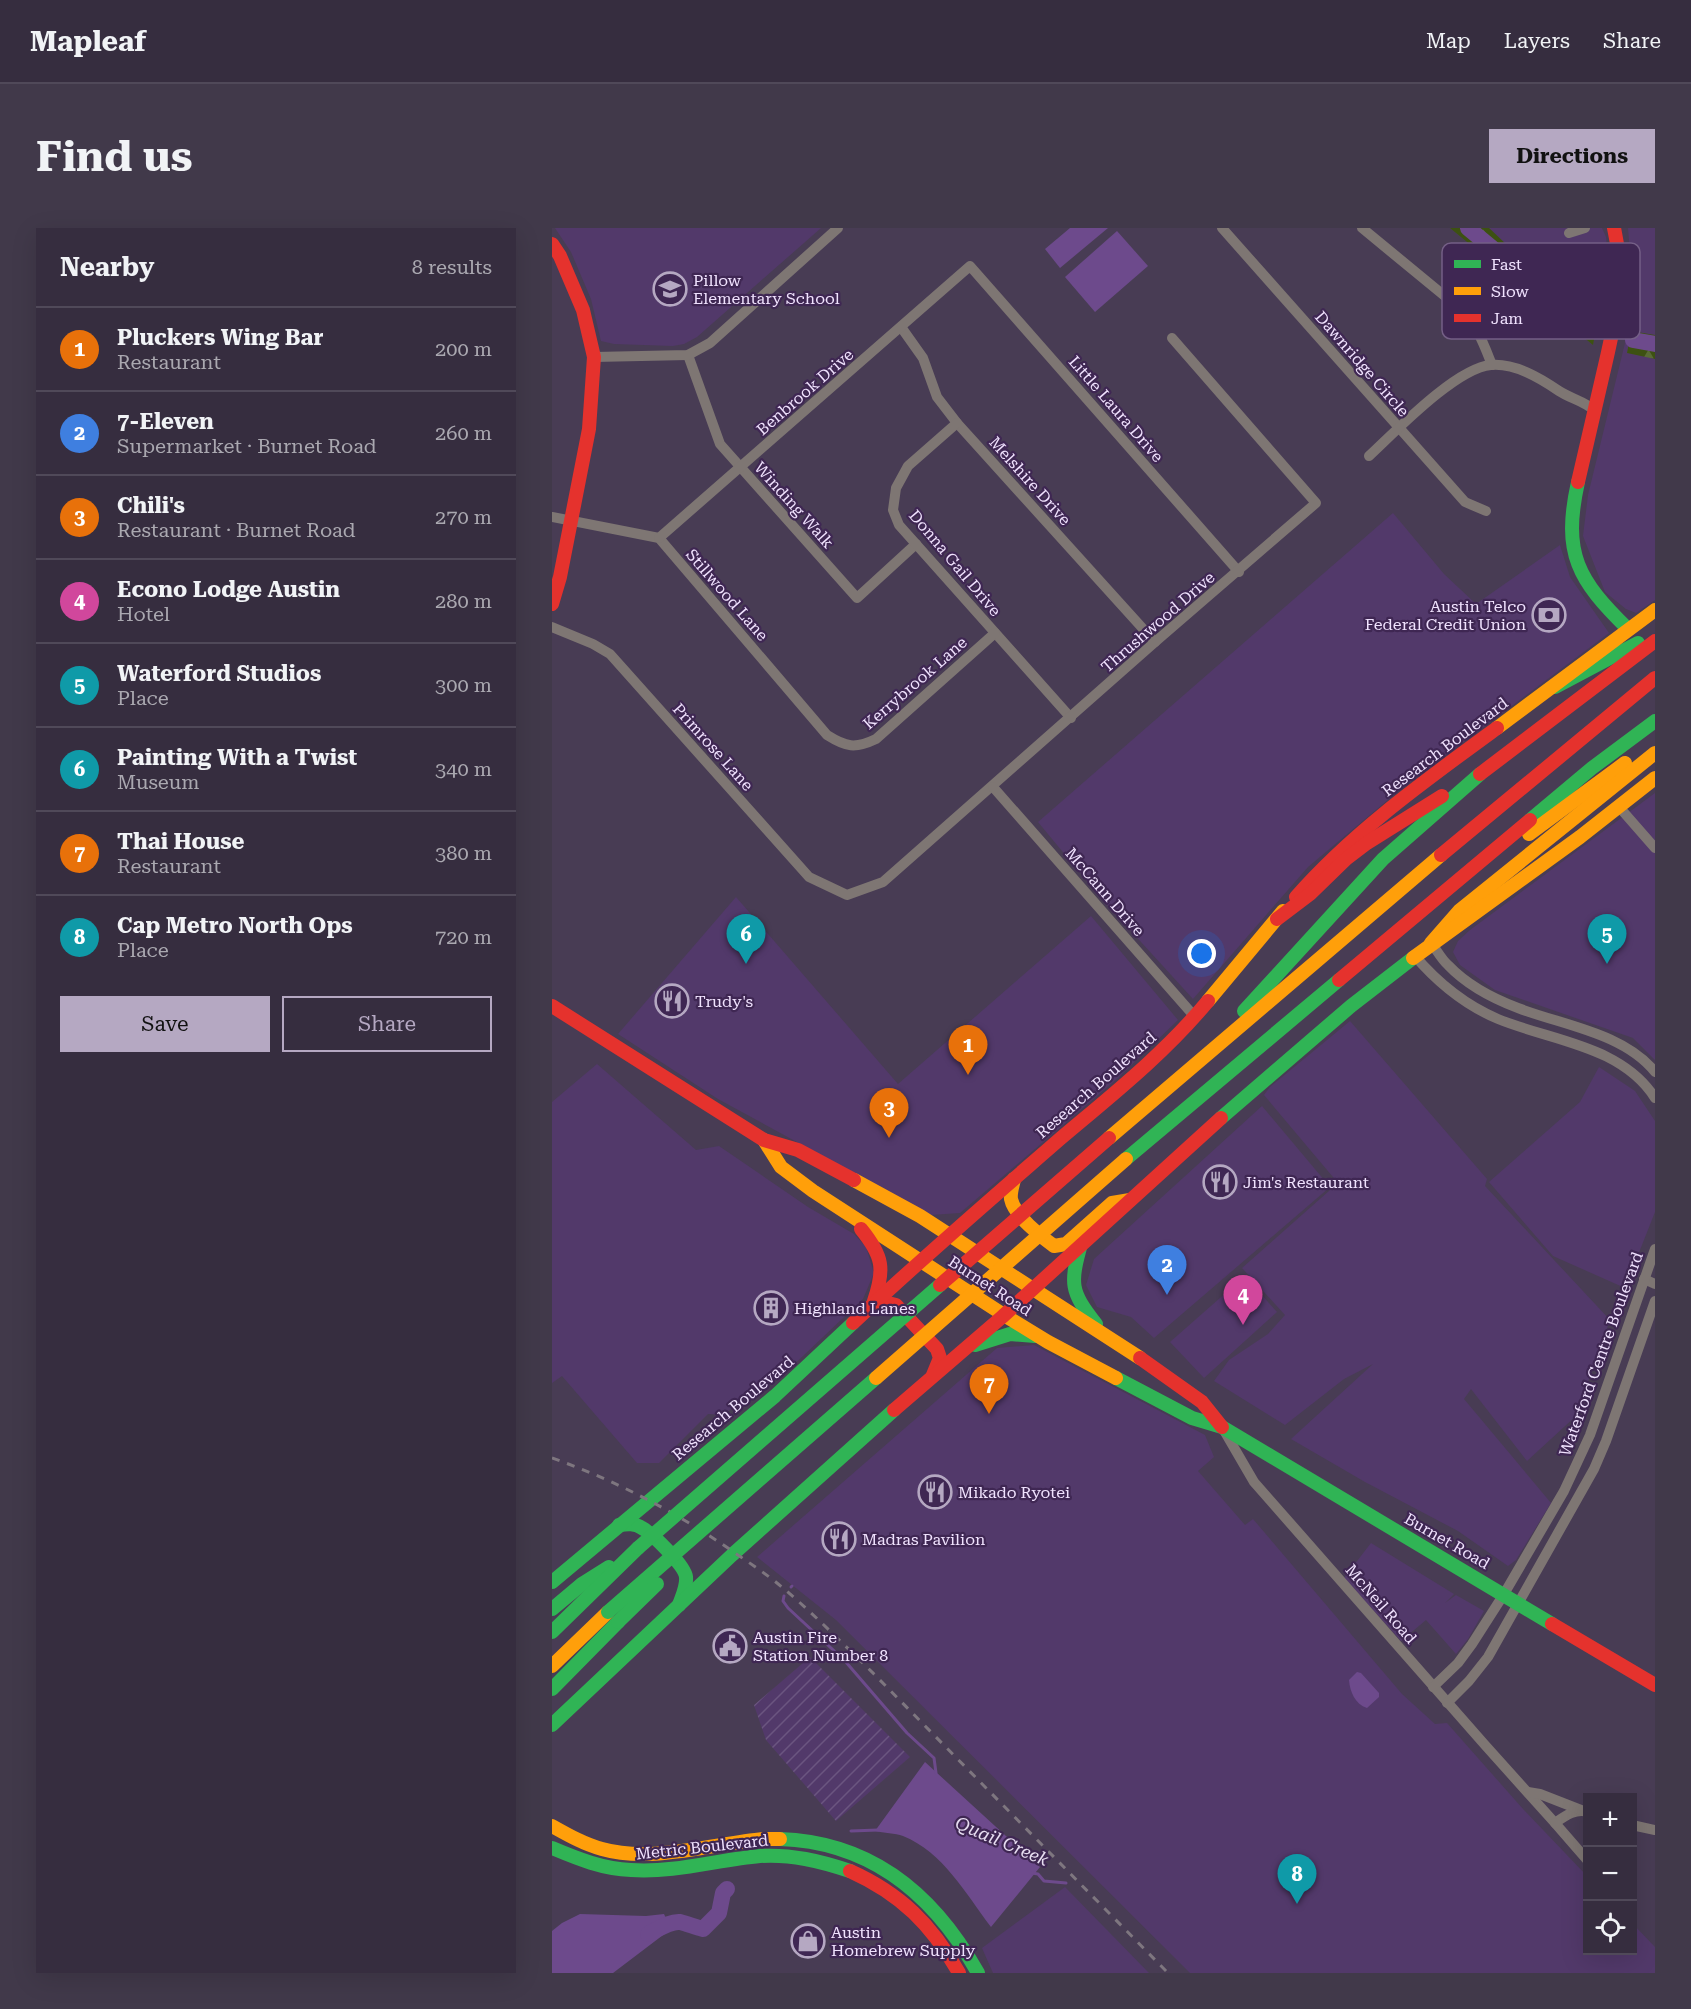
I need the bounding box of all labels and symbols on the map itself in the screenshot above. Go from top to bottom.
legend [1442,243,1640,339]
text: Fast [1491,255,1522,274]
school or university icon: Pillow Elementary School [652,271,688,307]
place label: Pillow Elementary School [693,271,840,308]
text: Slow [1491,282,1529,301]
street label: Dawnridge Circle [1311,307,1413,421]
text: Jam [1491,309,1523,328]
street label: Benbrook Drive [753,345,857,439]
street label: Little Laura Drive [1065,352,1167,466]
street label: Melshire Drive [985,433,1075,529]
street label: Winding Walk [750,458,838,552]
street label: Donna Gail Drive [905,506,1005,620]
street label: Stillwood Lane [682,545,772,645]
street label: Thrushwood Drive [1097,567,1219,676]
place label: Austin Telco Federal Credit Union [1365,597,1526,634]
bank icon: Austin Telco Federal Credit Union [1531,597,1567,633]
street label: Kerrybrook Lane [859,633,971,733]
street label: Research Boulevard [1378,693,1512,801]
street label: Primrose Lane [669,699,757,795]
street label: McCann Drive [1061,844,1149,940]
pin: 6 [726,914,766,964]
pin: 5 [1588,914,1626,964]
your location [1187,939,1216,968]
restaurant icon: Trudy's [654,983,690,1019]
place label: Trudy's [695,992,754,1011]
pin: 1 [948,1026,988,1075]
street label: Research Boulevard [1032,1028,1160,1142]
pin: 3 [870,1088,908,1138]
restaurant icon: Jim's Restaurant [1202,1164,1238,1200]
place label: Jim's Restaurant [1243,1173,1369,1192]
pin: 2 [1148,1246,1186,1295]
street label: Waterford Centre Boulevard [1555,1249,1647,1459]
street label: Burnet Road [945,1252,1035,1320]
pin: 4 [1224,1276,1262,1325]
building icon: Highland Lanes [753,1290,789,1326]
place label: Highland Lanes [794,1299,916,1318]
street label: Research Boulevard [668,1352,798,1464]
pin: 7 [970,1364,1008,1414]
restaurant icon: Mikado Ryotei [917,1474,953,1510]
place label: Mikado Ryotei [958,1483,1070,1502]
street label: Burnet Road [1401,1509,1493,1573]
restaurant icon: Madras Pavilion [821,1521,857,1557]
place label: Madras Pavilion [862,1530,985,1549]
street label: McNeil Road [1341,1560,1421,1648]
public building icon: Austin Fire Station Number 8 [712,1628,748,1664]
place label: Austin Fire Station Number 8 [753,1628,888,1665]
water label: Quail Creek [952,1812,1052,1870]
street label: Metric Boulevard [635,1831,769,1863]
pin: 8 [1278,1854,1316,1904]
shop icon: Austin Homebrew Supply [790,1923,826,1959]
place label: Austin Homebrew Supply [831,1923,976,1960]

